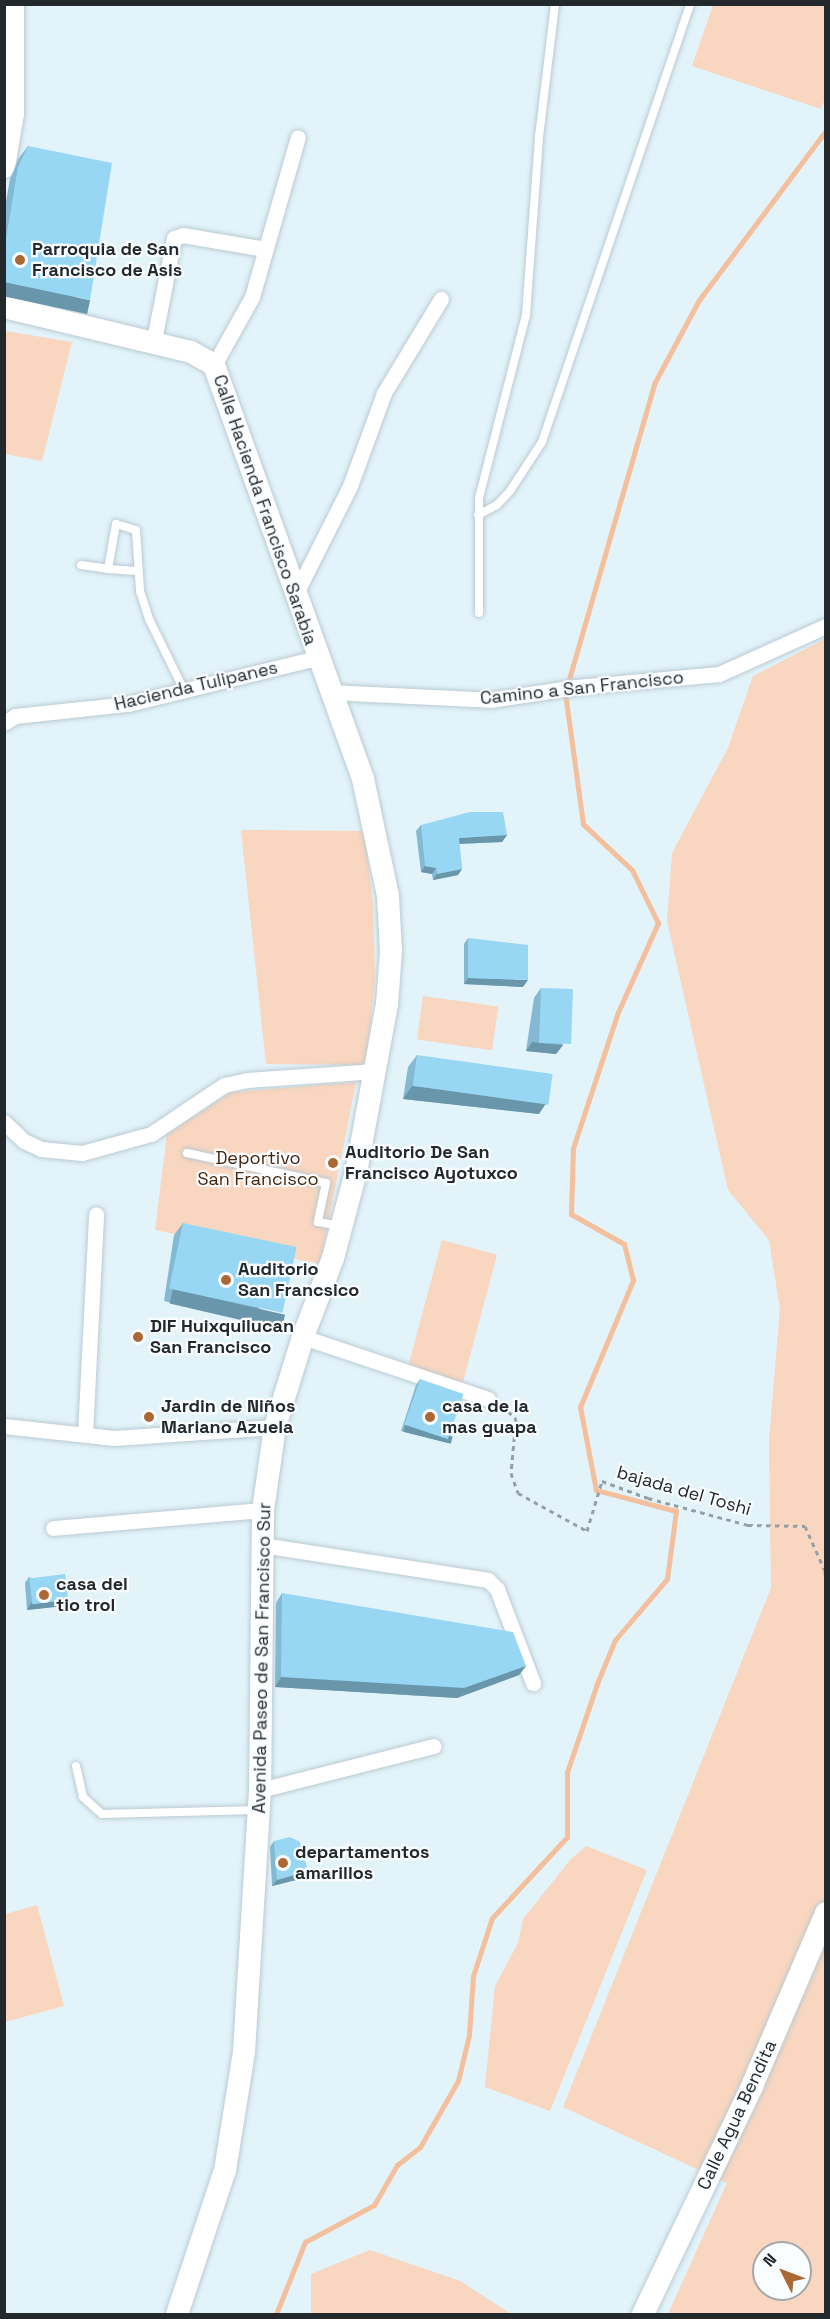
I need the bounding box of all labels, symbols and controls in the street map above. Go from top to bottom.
place label: Parroquia de San Francisco de Asis [32,239,182,282]
marker: Parroquia de San Francisco de Asis [13,253,27,267]
street label: Calle Hacienda Francisco Sarabia [208,372,322,648]
street label: Hacienda Tulipanes [112,657,280,715]
street label: Camino a San Francisco [479,667,685,709]
place label: Auditorio De San Francisco Ayotuxco [345,1142,518,1184]
park label: Deportivo San Francisco [197,1148,319,1190]
marker: Auditorio De San Francisco Ayotuxco [326,1156,340,1170]
place label: Auditorio San Francsico [238,1259,359,1302]
marker: Auditorio San Francsico [219,1273,233,1287]
place label: DIF Huixquilucan San Francisco [150,1316,294,1358]
marker: DIF Huixquilucan San Francisco [131,1330,145,1344]
place label: Jardin de Niños Mariano Azuela [161,1396,295,1438]
place label: casa de la mas guapa [442,1396,537,1438]
marker: Jardin de Niños Mariano Azuela [142,1410,156,1424]
marker: casa de la mas guapa [423,1410,437,1424]
street label: bajada del Toshi [614,1461,754,1521]
street label: Avenida Paseo de San Francisco Sur [248,1502,276,1814]
place label: casa del tio trol [56,1574,128,1616]
marker: casa del tio trol [37,1588,51,1602]
place label: departamentos amarillos [295,1842,429,1884]
marker: departamentos amarillos [276,1856,290,1870]
street label: Calle Agua Bendita [693,2037,781,2193]
north arrow [752,2241,812,2301]
text: N [758,2249,781,2271]

